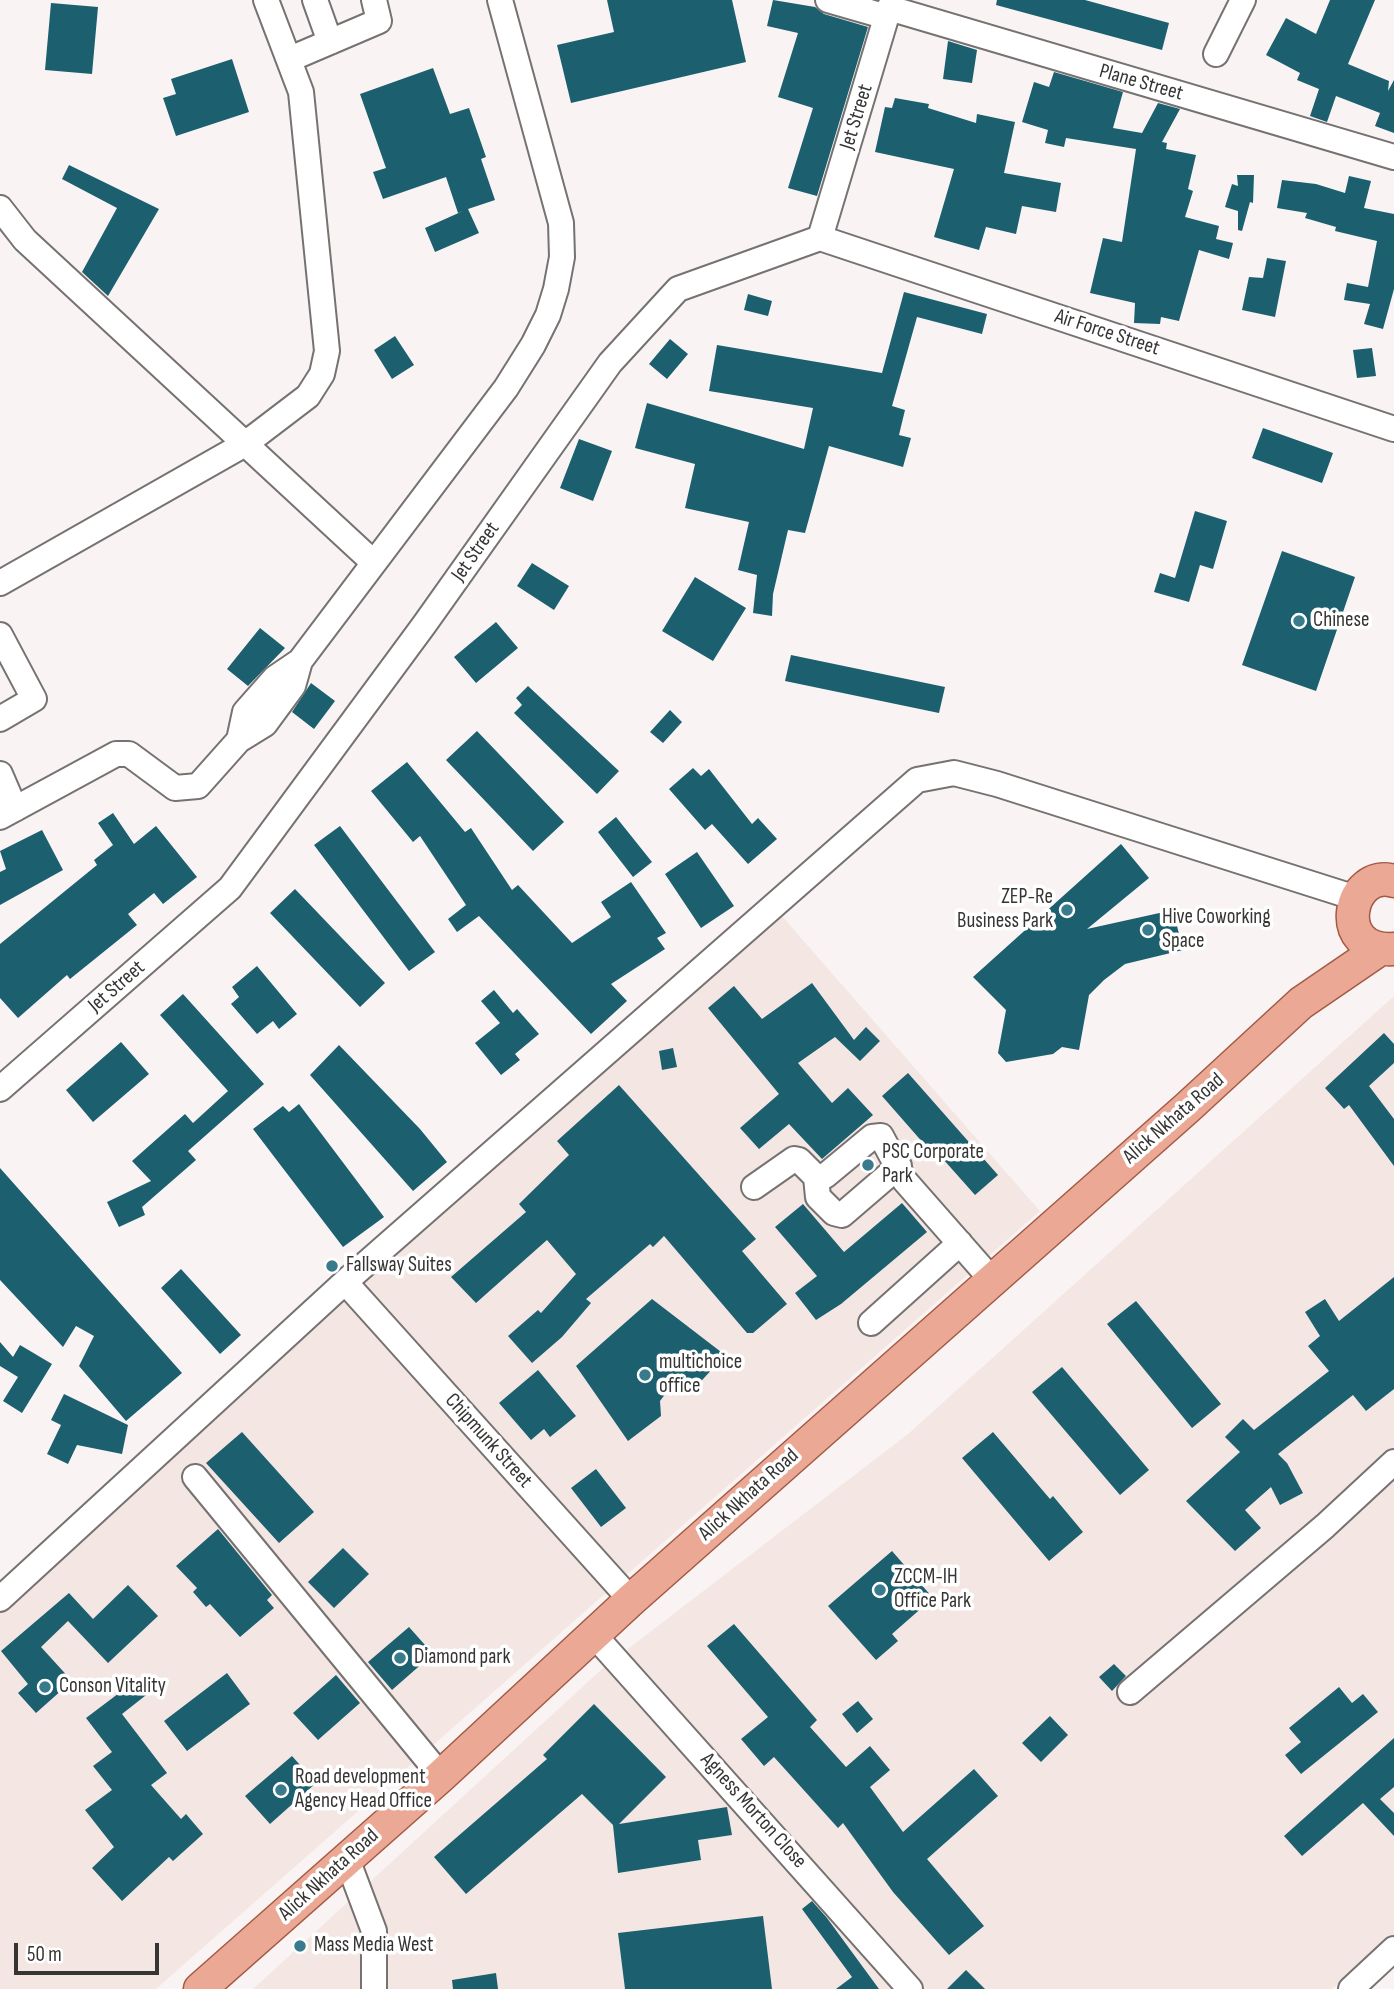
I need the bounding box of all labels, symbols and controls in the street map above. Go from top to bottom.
street label: Plane Street [1096,59,1186,107]
street label: Jet Street [835,81,879,153]
street label: Air Force Street [1051,304,1163,362]
street label: Jet Street [447,517,505,587]
place label: Chinese [1313,608,1369,634]
marker: Chinese [1291,613,1307,629]
place label: ZEP-Re Business Park [957,885,1053,935]
marker: ZEP-Re Business Park [1059,902,1075,918]
place label: Hive Coworking Space [1162,905,1271,955]
marker: Hive Coworking Space [1140,922,1156,938]
street label: Jet Street [84,956,150,1018]
street label: Alick Nkhata Road [1118,1068,1230,1170]
place label: PSC Corporate Park [882,1140,984,1190]
marker: PSC Corporate Park [860,1157,876,1173]
place label: Fallsway Suites [346,1253,452,1279]
marker: Fallsway Suites [324,1258,340,1274]
place label: multichoice office [659,1350,742,1400]
marker: multichoice office [637,1367,653,1383]
street label: Chipmunk Street [439,1388,537,1494]
street label: Alick Nkhata Road [694,1444,804,1546]
place label: ZCCM-IH Office Park [894,1565,971,1615]
marker: ZCCM-IH Office Park [872,1582,888,1598]
place label: Diamond park [414,1645,510,1671]
marker: Diamond park [392,1650,408,1666]
place label: Conson Vitality [59,1674,166,1700]
marker: Conson Vitality [37,1679,53,1695]
street label: Agness Morton Close [695,1748,811,1874]
place label: Road development Agency Head Office [295,1765,432,1815]
marker: Road development Agency Head Office [273,1782,289,1798]
street label: Alick Nkhata Road [274,1824,384,1926]
scale bar [18,1930,163,1974]
place label: Mass Media West [314,1933,433,1959]
marker: Mass Media West [292,1938,308,1954]
text: 50 m [27,1942,62,1967]

